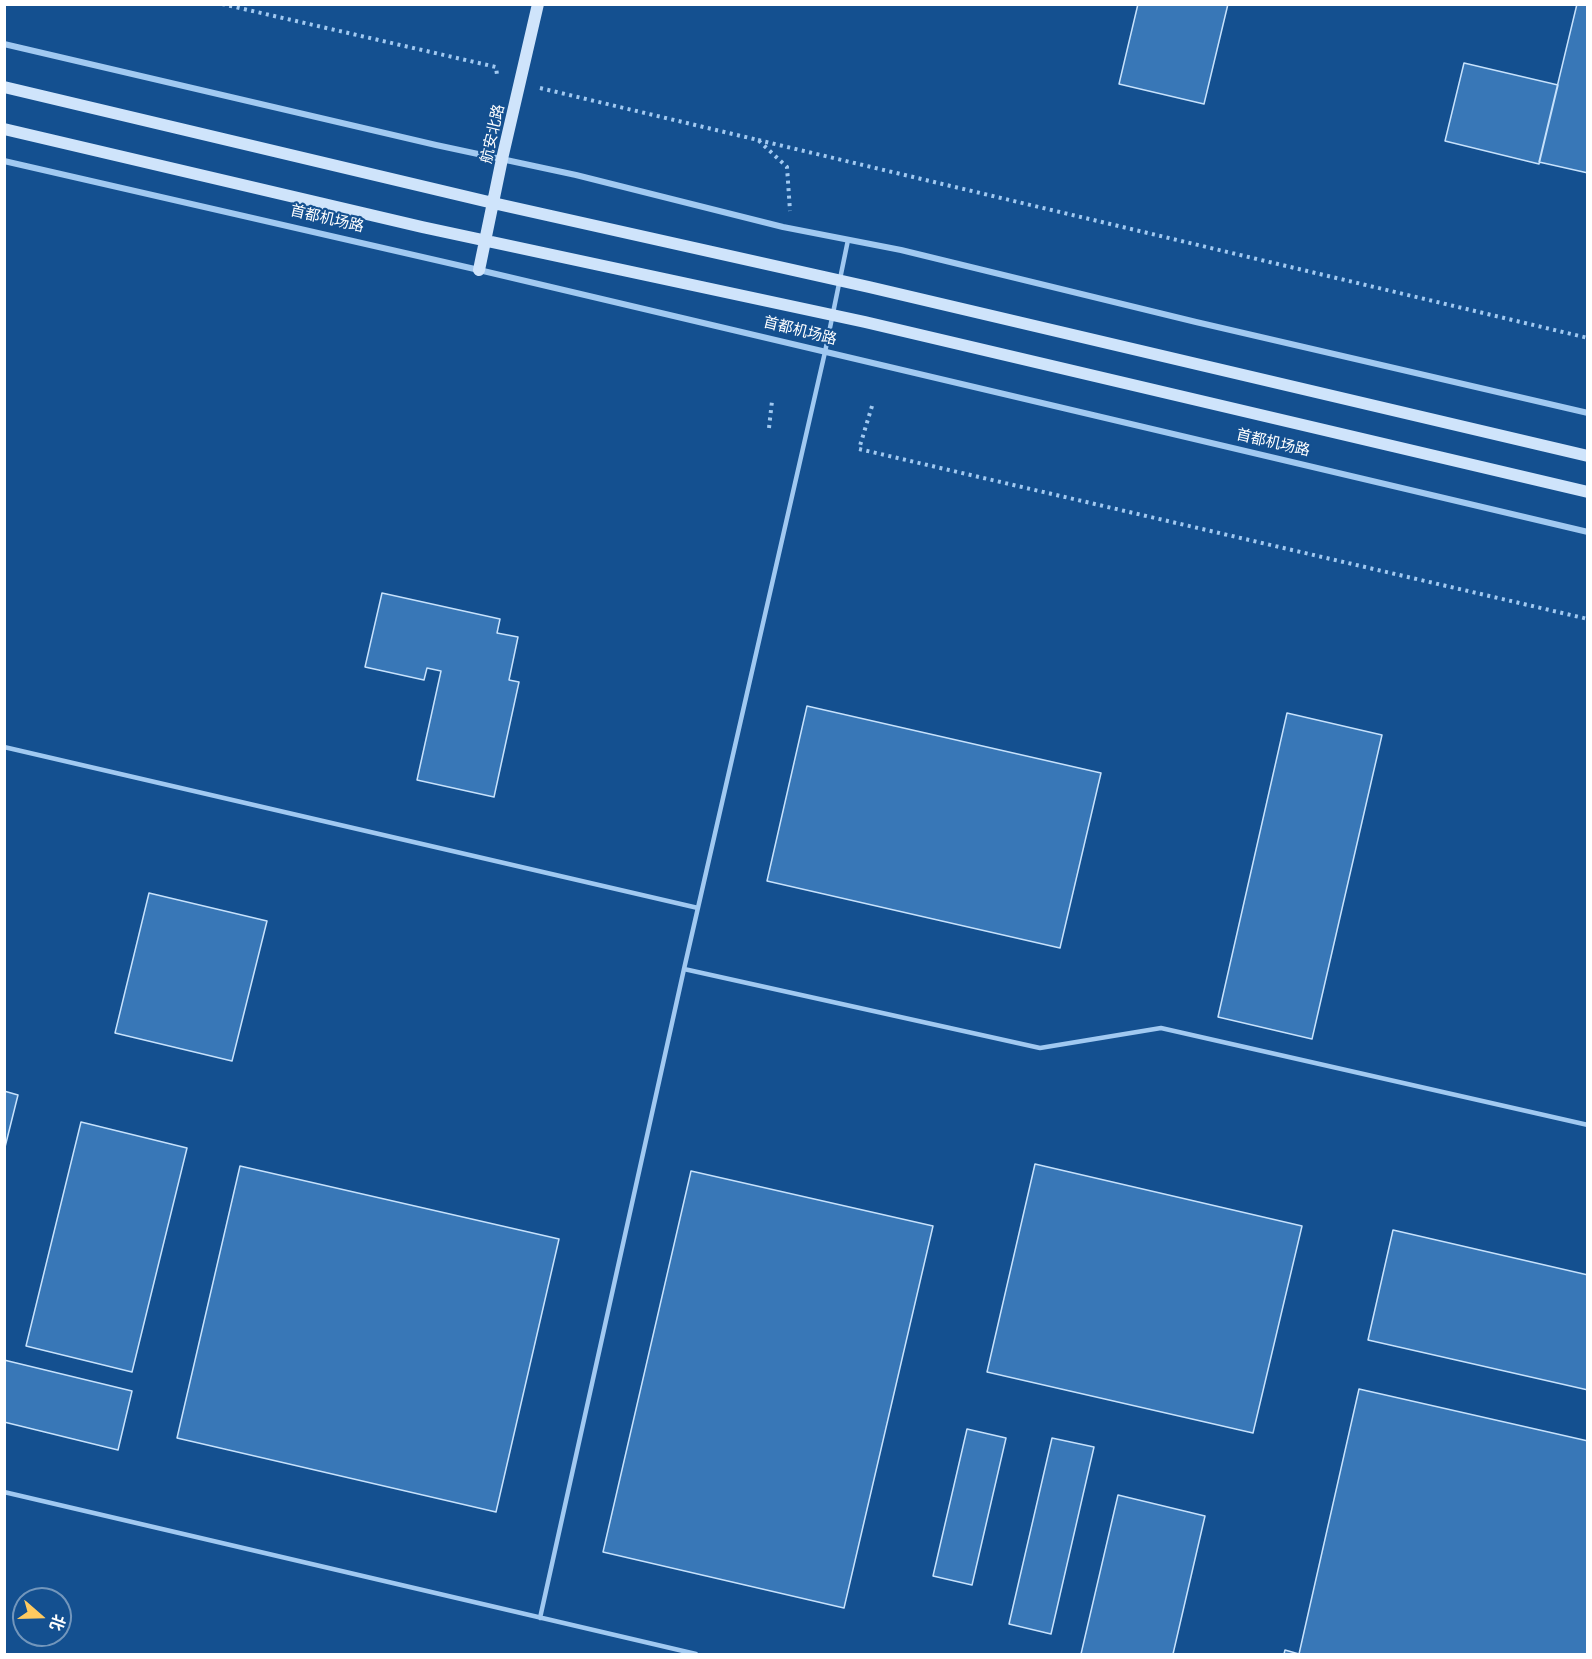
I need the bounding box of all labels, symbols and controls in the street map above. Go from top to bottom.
street label: 航安北路 [477,103,509,165]
street label: 首都机场路 [288,202,366,236]
street label: 首都机场路 [761,313,839,349]
street label: 首都机场路 [1234,426,1312,460]
north arrow [12,1587,72,1647]
text: 北 [46,1612,69,1633]

